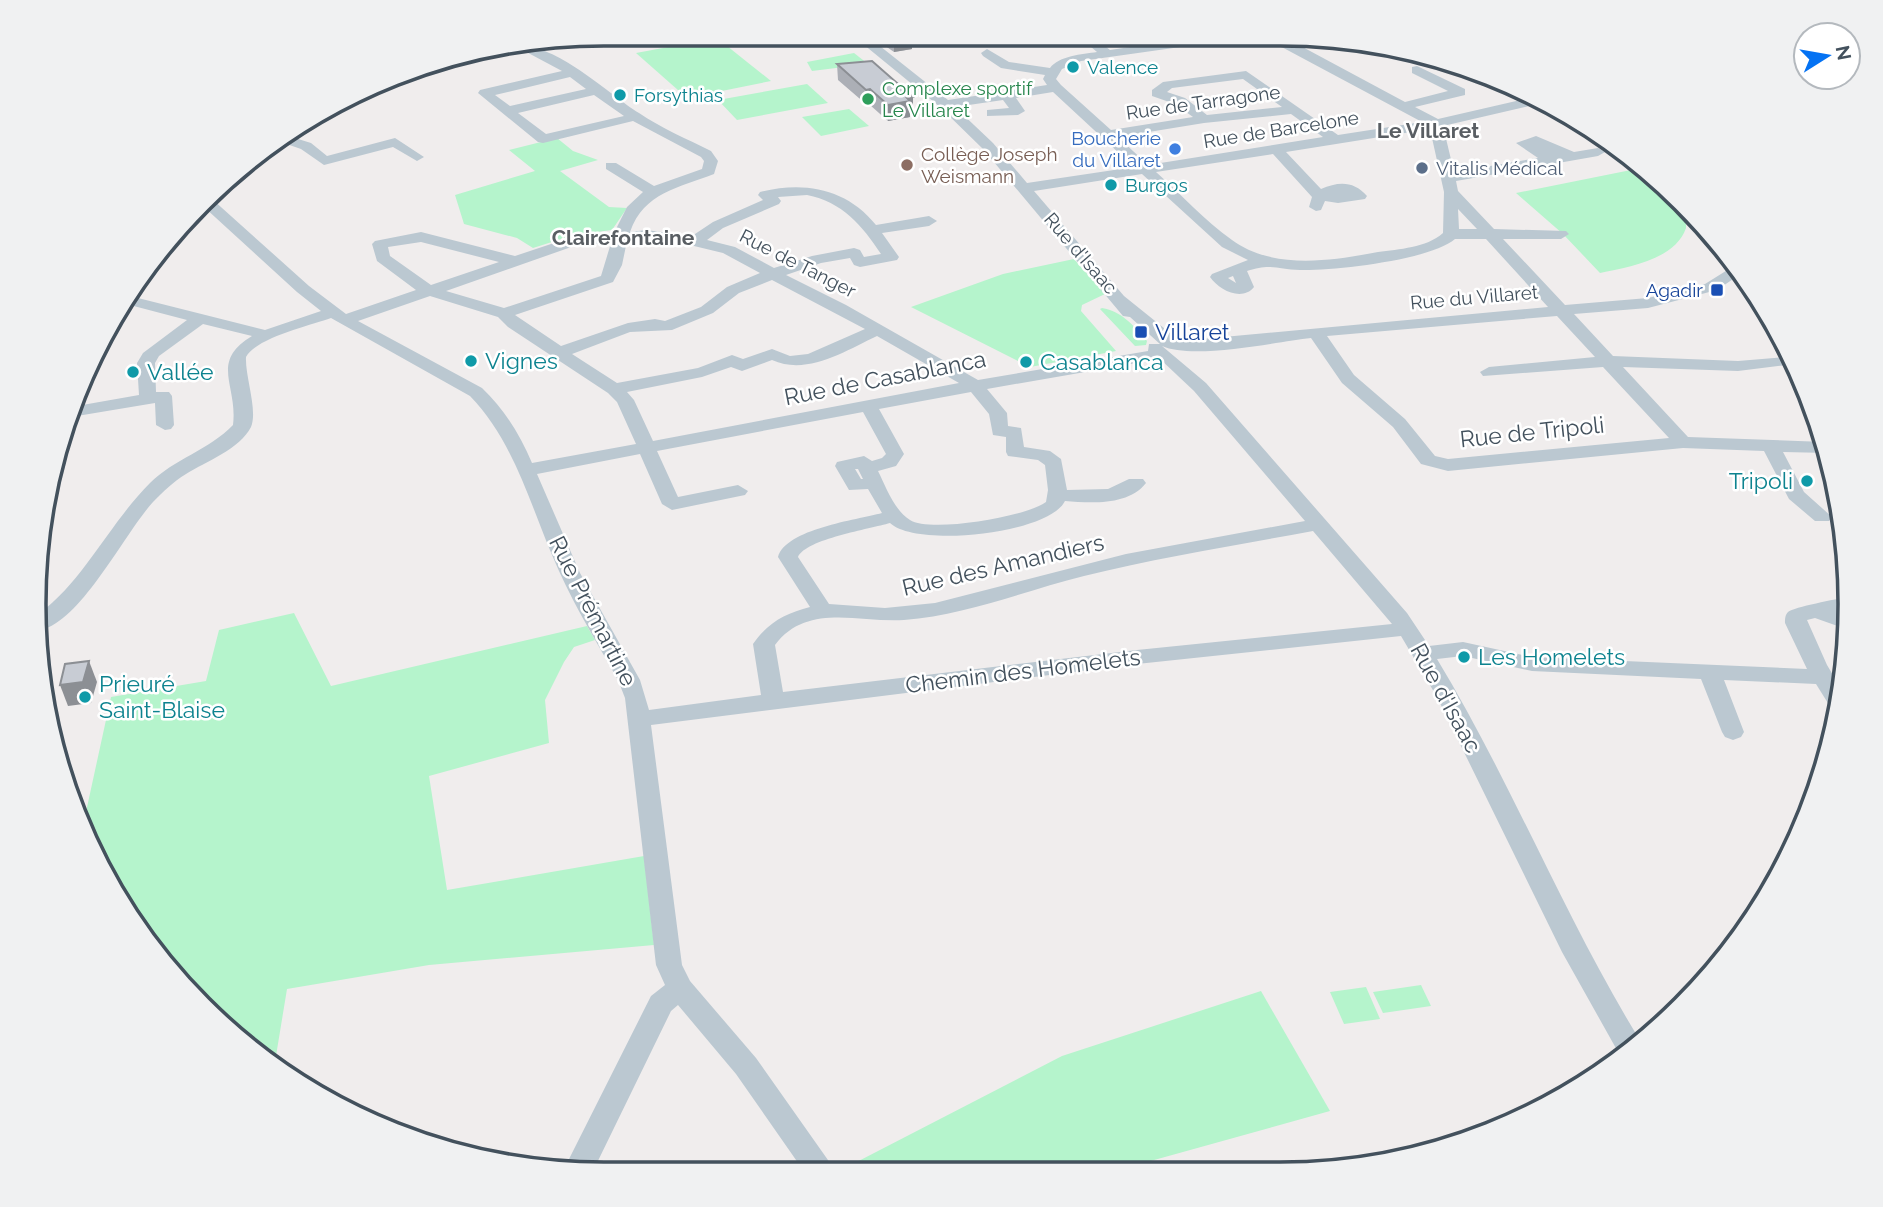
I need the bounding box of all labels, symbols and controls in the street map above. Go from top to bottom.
north arrow [1792,21,1862,91]
text: N [1832,44,1856,62]
place label: Valence [1087,56,1158,78]
marker: Valence [1065,59,1081,75]
place label: Complexe sportif Le Villaret [882,77,1033,121]
street label: Rue de Tarragone [1124,80,1282,124]
place label: Forsythias [634,84,723,106]
marker: Forsythias [612,87,628,103]
marker: Complexe sportif Le Villaret [860,91,876,107]
street label: Rue de Barcelone [1202,106,1360,152]
district label: Le Villaret [1377,118,1479,143]
place label: Boucherie du Villaret [1071,127,1162,171]
marker: Boucherie du Villaret [1167,141,1183,157]
place label: Collège Joseph Weismann [921,143,1057,187]
marker: Collège Joseph Weismann [899,157,915,173]
place label: Vitalis Médical [1436,157,1563,179]
marker: Vitalis Médical [1414,160,1430,176]
place label: Burgos [1125,174,1188,196]
marker: Burgos [1103,177,1119,193]
street label: Rue d'Isaac [1040,208,1122,298]
street label: Rue de Tanger [736,224,860,302]
district label: Clairefontaine [552,225,695,250]
place label: Agadir [1646,279,1703,301]
street label: Rue du Villaret [1409,280,1540,314]
marker: Agadir [1709,282,1725,298]
place label: Villaret [1155,318,1230,345]
marker: Villaret [1133,324,1149,340]
street label: Rue de Casablanca [782,345,988,410]
place label: Vignes [485,347,558,374]
place label: Casablanca [1040,348,1164,375]
marker: Vignes [463,353,479,369]
marker: Casablanca [1018,354,1034,370]
place label: Vallée [147,358,213,385]
marker: Vallée [125,364,141,380]
street label: Rue de Tripoli [1458,410,1606,453]
place label: Tripoli [1729,467,1793,494]
marker: Tripoli [1799,473,1815,489]
street label: Rue des Amandiers [899,528,1107,601]
street label: Rue Prémartine [544,531,643,690]
street label: Rue d'Isaac [1405,638,1488,757]
street label: Chemin des Homelets [904,643,1142,698]
place label: Les Homelets [1478,643,1625,670]
marker: Les Homelets [1456,649,1472,665]
place label: Prieuré Saint-Blaise [99,670,225,723]
marker: Prieuré Saint-Blaise [77,689,93,705]

